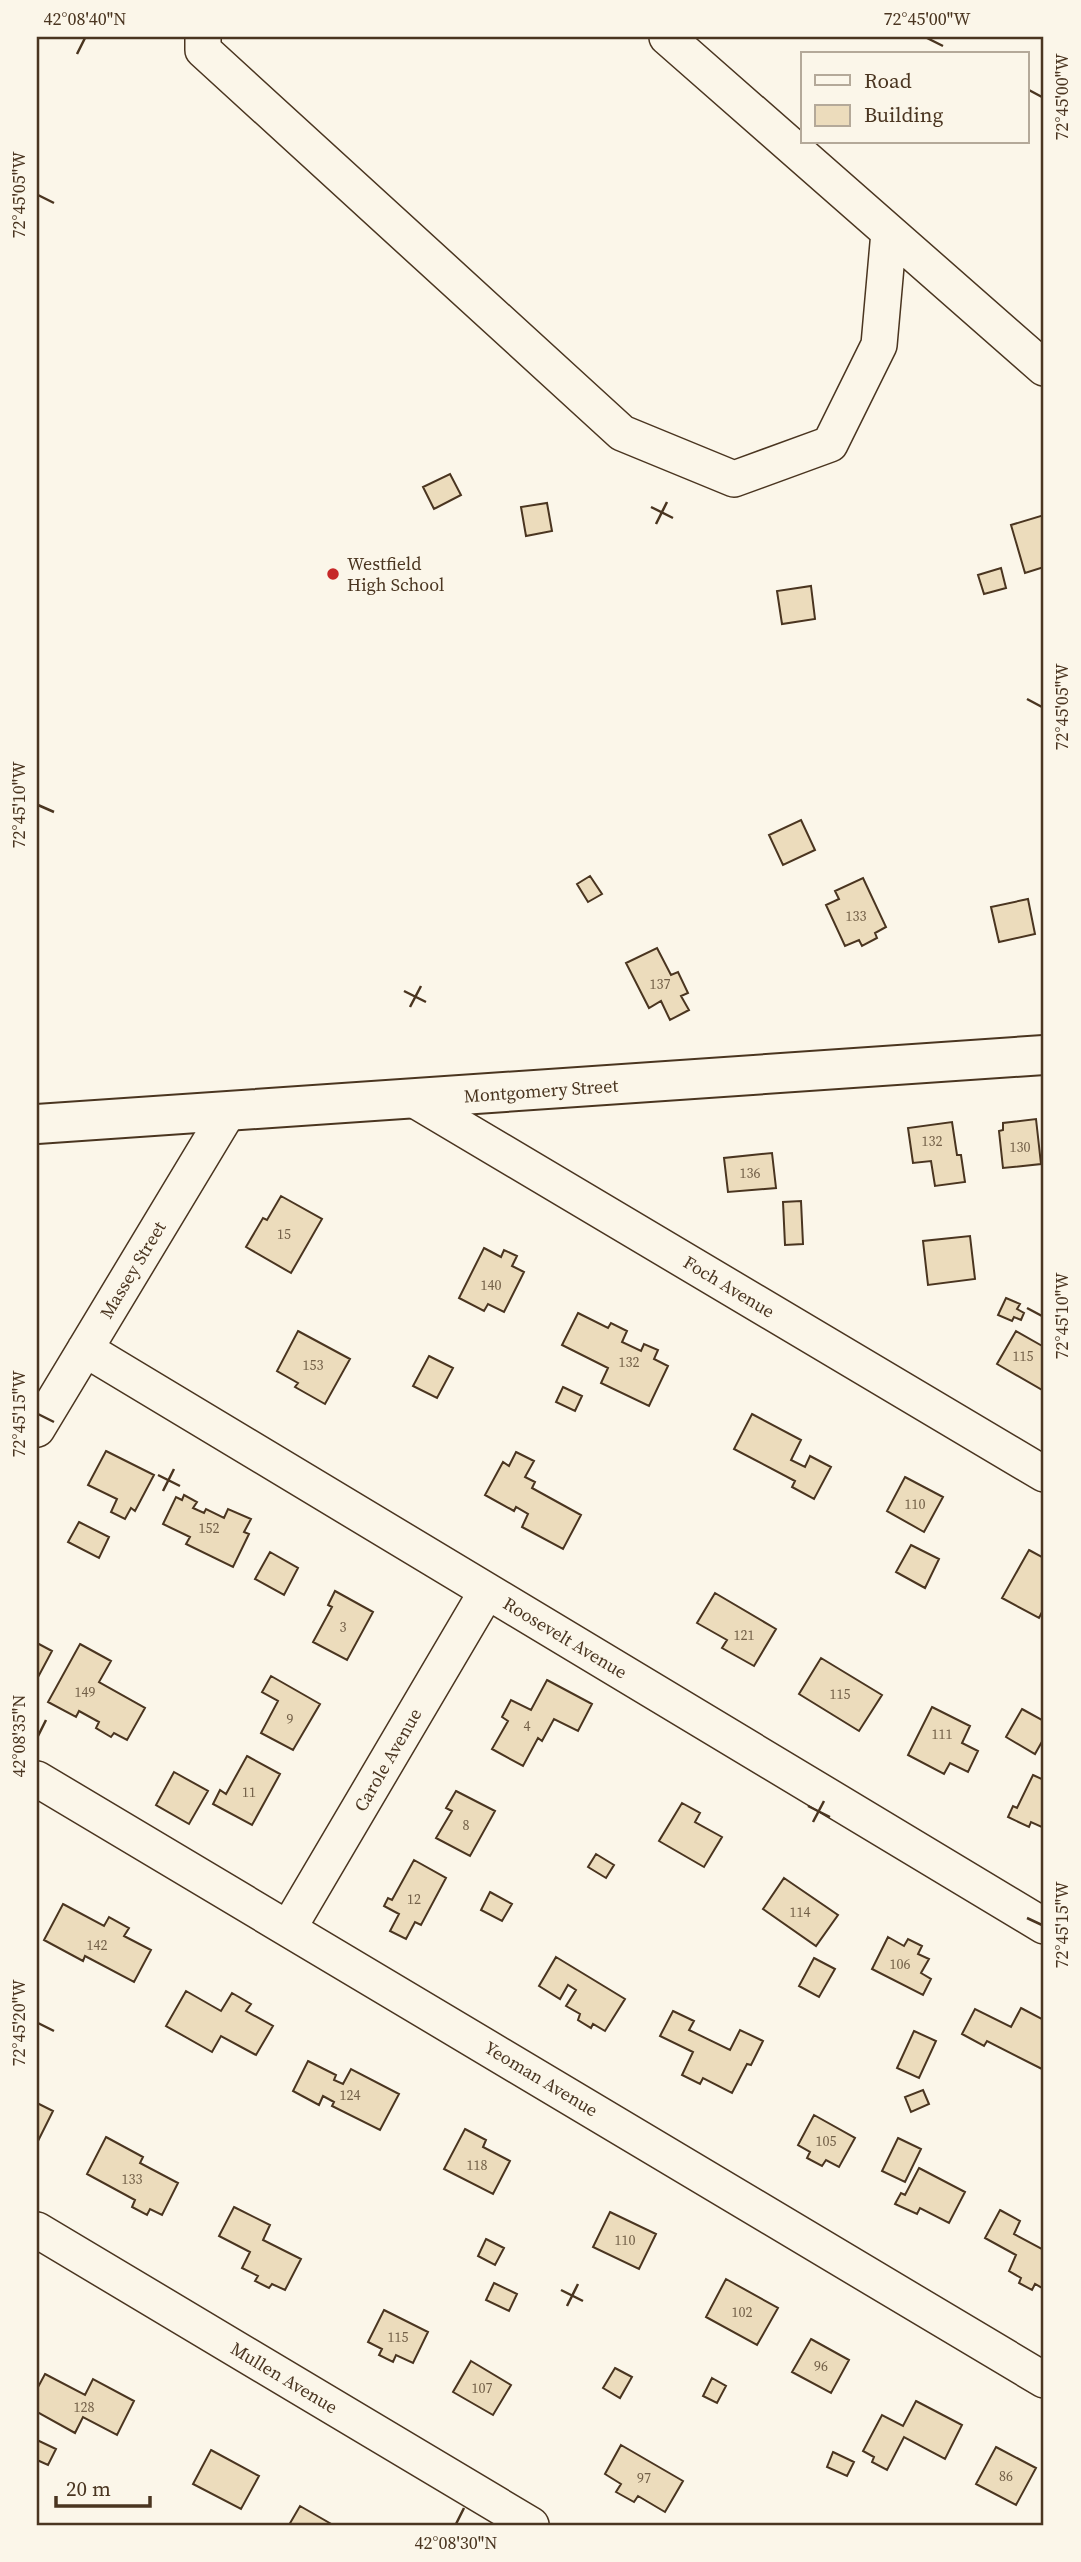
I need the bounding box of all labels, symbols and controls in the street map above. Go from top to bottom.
text: 42°08'40"N [44,6,126,31]
text: 72°45'00"W [884,6,971,31]
legend [801,52,1028,144]
text: 72°45'00"W [1049,53,1074,140]
text: Road [864,66,912,95]
text: Building [864,100,943,129]
text: 72°45'05"W [6,151,31,238]
place label: Westfield High School [347,551,444,597]
marker: Westfield High School [325,566,341,582]
text: 72°45'05"W [1049,663,1074,750]
text: 72°45'10"W [6,761,31,848]
house number: 133 [846,906,867,926]
house number: 137 [650,974,671,994]
street label: Montgomery Street [463,1073,619,1108]
house number: 132 [922,1131,943,1151]
house number: 130 [1010,1137,1031,1157]
house number: 136 [740,1163,761,1183]
street label: Massey Street [94,1216,172,1323]
house number: 15 [277,1224,291,1244]
street label: Foch Avenue [679,1250,780,1324]
text: 72°45'10"W [1049,1272,1074,1359]
house number: 140 [481,1275,502,1295]
house number: 115 [1013,1346,1034,1366]
house number: 132 [619,1352,640,1372]
house number: 153 [303,1355,324,1375]
text: 72°45'15"W [6,1370,31,1457]
house number: 110 [905,1494,926,1514]
house number: 152 [199,1518,220,1538]
street label: Roosevelt Avenue [499,1591,632,1684]
house number: 3 [340,1617,347,1637]
house number: 121 [734,1625,755,1645]
house number: 149 [75,1682,96,1702]
house number: 115 [830,1684,851,1704]
text: 42°08'35"N [6,1695,31,1777]
street label: Carole Avenue [348,1704,427,1816]
house number: 9 [287,1709,294,1729]
house number: 4 [524,1716,531,1736]
house number: 111 [932,1724,953,1744]
house number: 11 [242,1782,256,1802]
house number: 8 [463,1815,470,1835]
text: 72°45'15"W [1049,1881,1074,1968]
house number: 12 [407,1889,421,1909]
house number: 114 [790,1902,811,1922]
house number: 142 [87,1935,108,1955]
house number: 106 [890,1954,911,1974]
text: 72°45'20"W [6,1979,31,2066]
street label: Yeoman Avenue [480,2035,603,2122]
house number: 124 [340,2085,361,2105]
house number: 105 [816,2131,837,2151]
house number: 118 [467,2155,488,2175]
house number: 133 [122,2169,143,2189]
house number: 110 [615,2230,636,2250]
house number: 102 [732,2302,753,2322]
house number: 115 [388,2327,409,2347]
street label: Mullen Avenue [226,2336,342,2419]
house number: 96 [814,2356,828,2376]
house number: 107 [472,2378,493,2398]
house number: 128 [74,2397,95,2417]
scale bar [56,2464,150,2508]
house number: 86 [999,2466,1013,2486]
house number: 97 [637,2468,651,2488]
text: 20 m [66,2474,111,2503]
text: 42°08'30"N [415,2530,497,2555]

